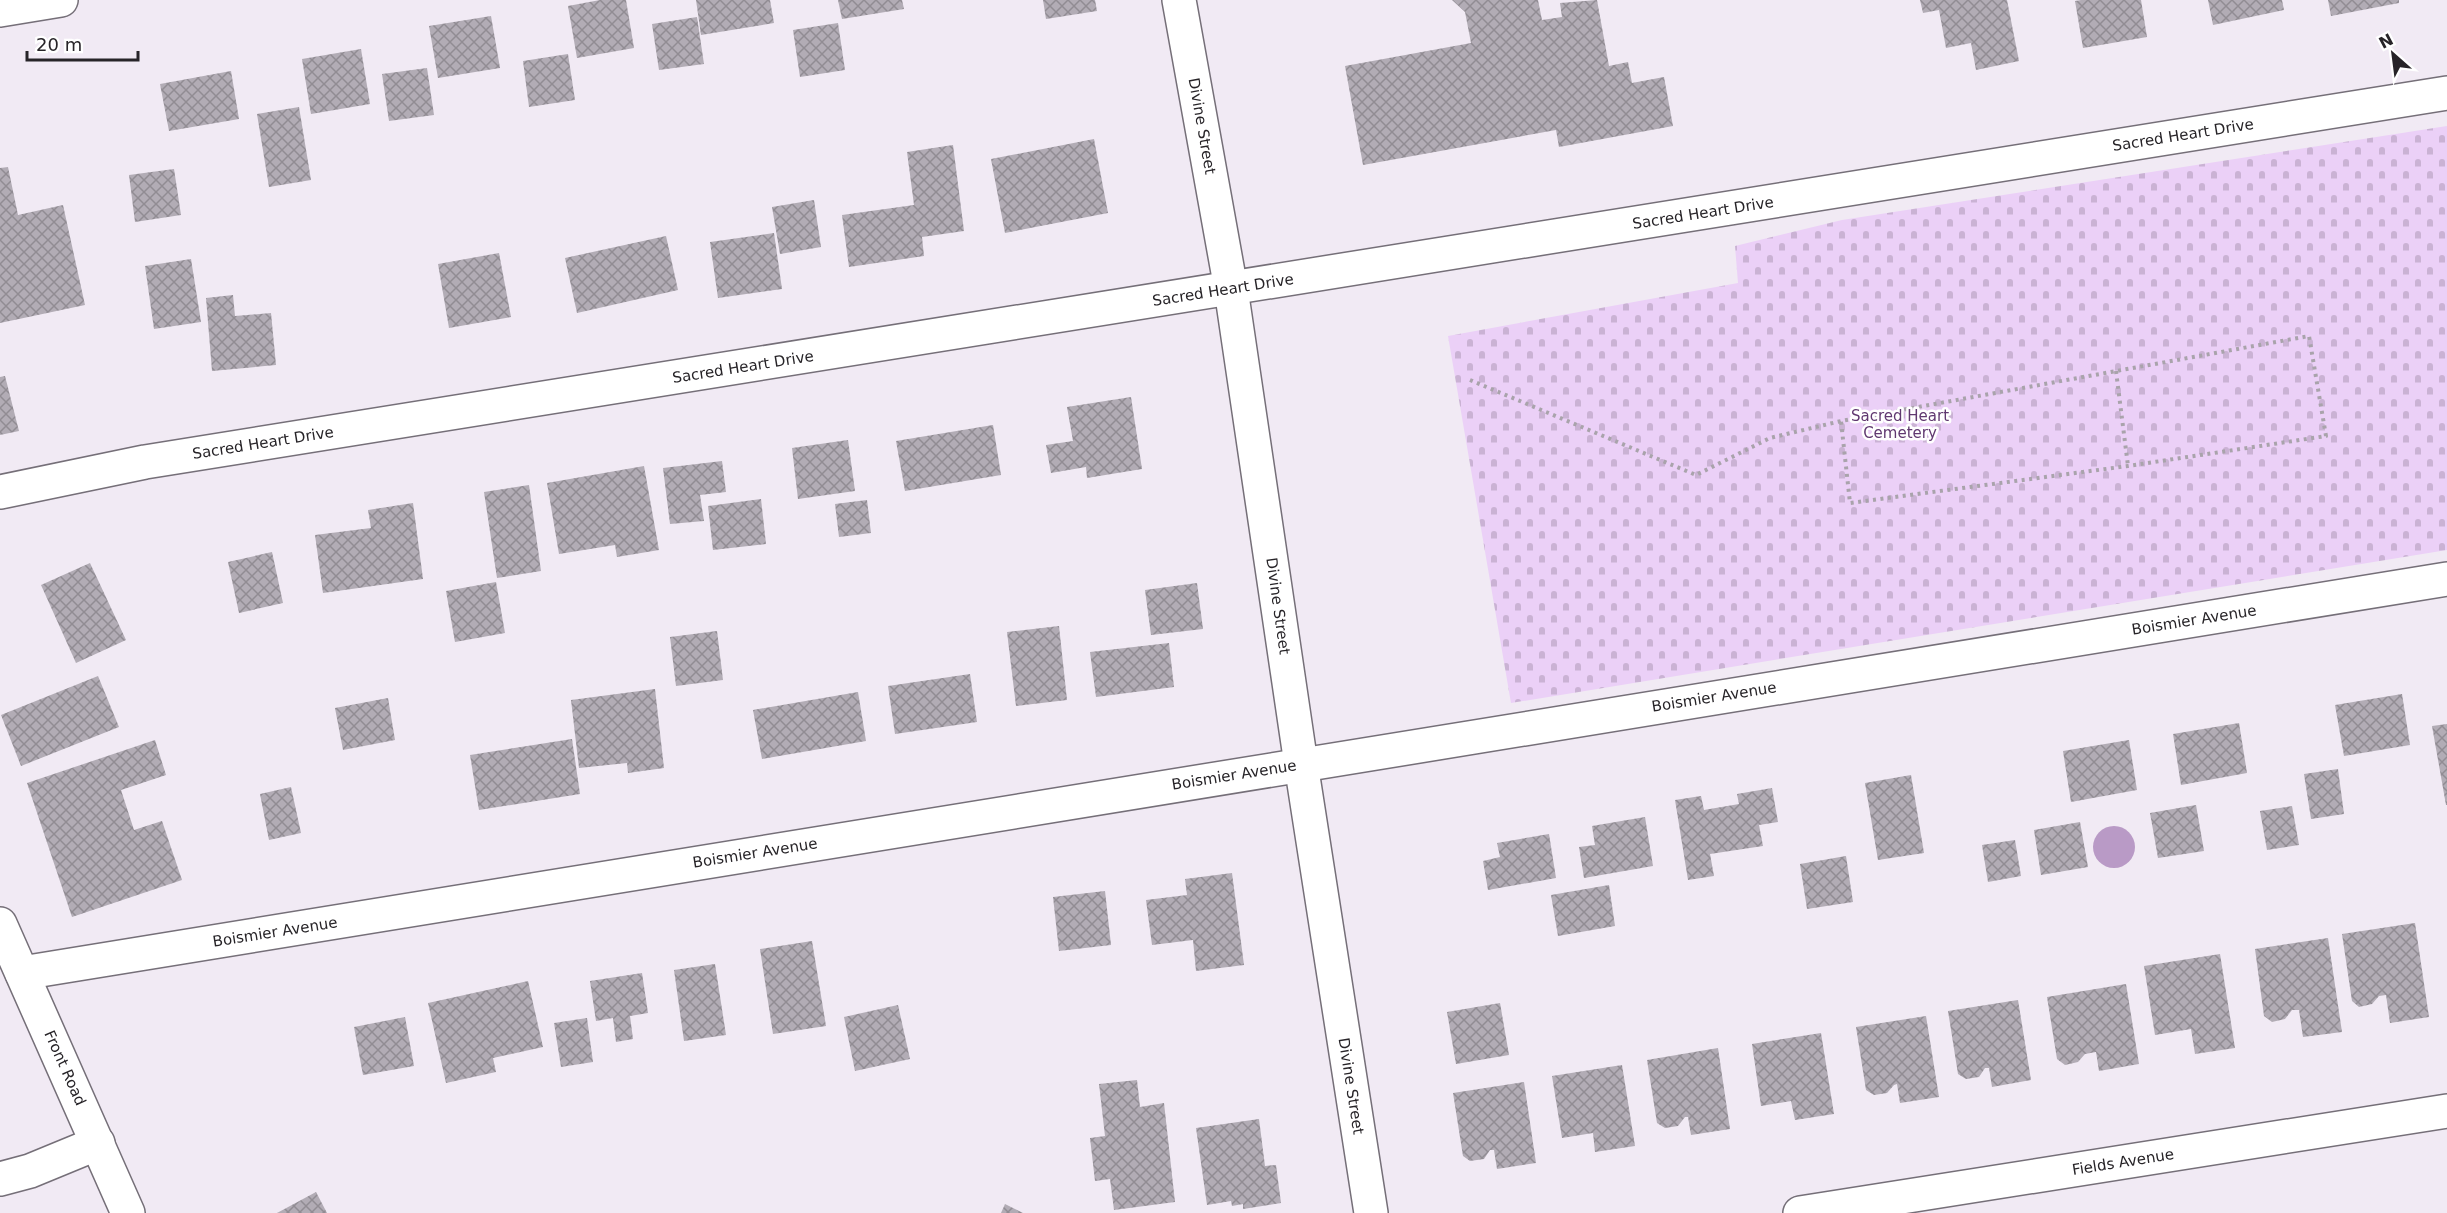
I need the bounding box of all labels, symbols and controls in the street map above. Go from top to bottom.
scale bar [27,24,138,62]
north arrow [2363,24,2423,84]
text: N [2376,30,2397,53]
text: 20 m [36,34,82,55]
street label: Divine Street [1185,76,1219,176]
street label: Sacred Heart Drive [2111,115,2255,155]
street label: Sacred Heart Drive [1631,193,1775,233]
street label: Sacred Heart Drive [1151,270,1295,310]
street label: Sacred Heart Drive [671,347,815,387]
park label: Sacred Heart Cemetery [1851,407,1949,442]
street label: Sacred Heart Drive [191,423,335,463]
street label: Divine Street [1262,556,1294,656]
street label: Boismier Avenue [2130,601,2258,639]
street label: Boismier Avenue [1650,678,1778,716]
street label: Boismier Avenue [1170,756,1298,794]
street label: Boismier Avenue [691,834,819,872]
street label: Boismier Avenue [211,913,339,951]
street label: Front Road [40,1028,90,1108]
street label: Divine Street [1334,1036,1368,1136]
street label: Fields Avenue [2071,1145,2175,1179]

